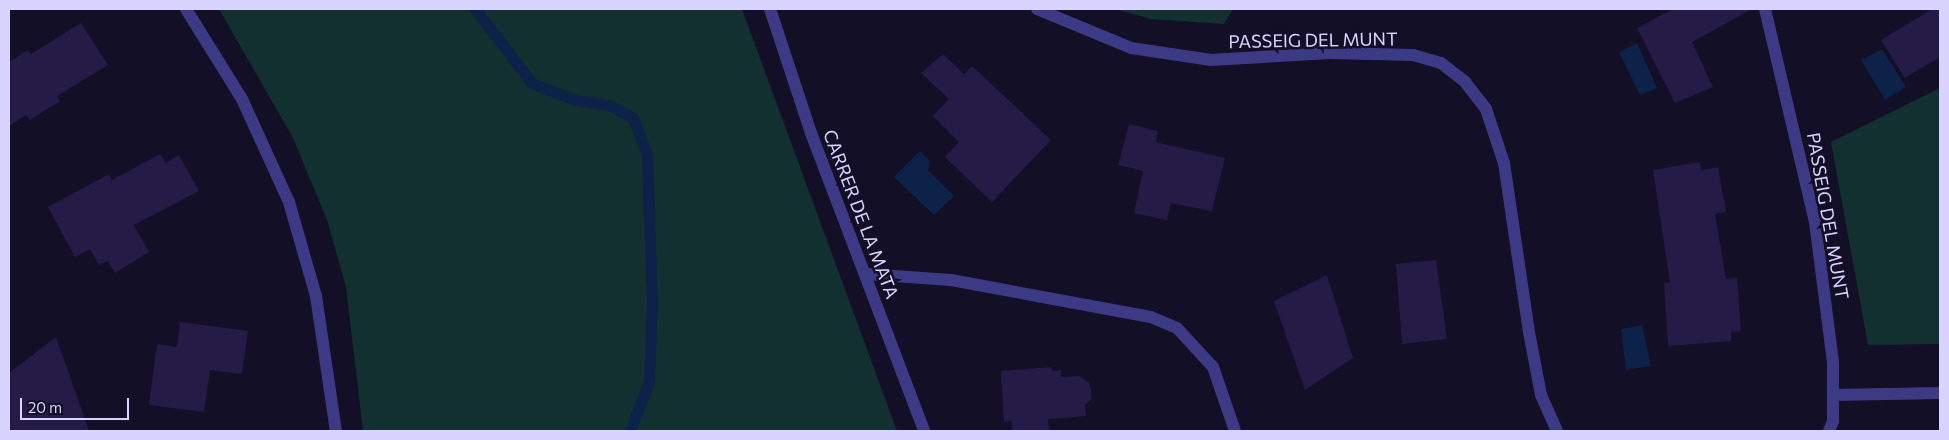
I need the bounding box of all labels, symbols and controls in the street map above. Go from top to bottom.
street label: PASSEIG DEL MUNT [1228,28,1398,52]
street label: CARRER DE LA MATA [819,127,903,301]
street label: PASSEIG DEL MUNT [1803,131,1853,301]
scale bar [22,388,131,420]
text: 20 m [28,398,62,416]

